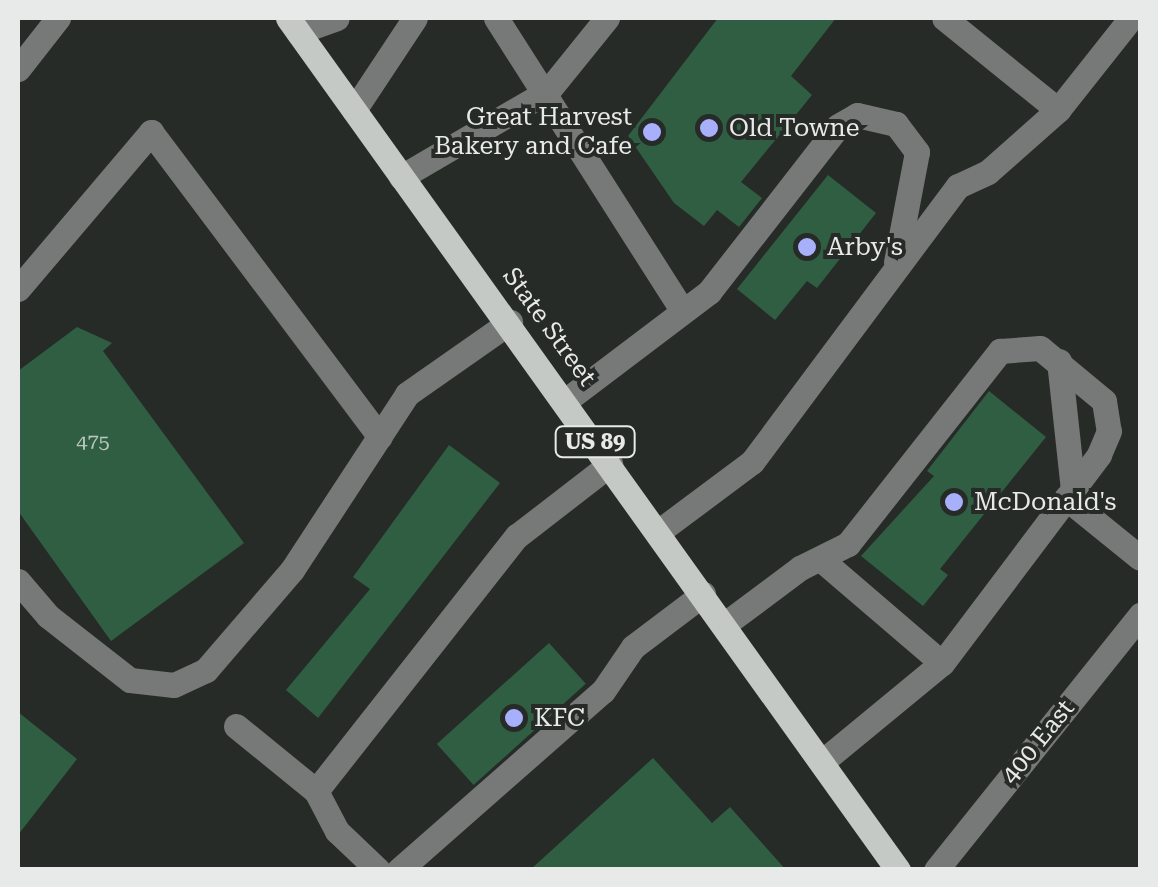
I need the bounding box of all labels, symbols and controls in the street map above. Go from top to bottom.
place label: Great Harvest Bakery and Cafe [434,103,632,162]
place label: Old Towne [729,113,859,143]
marker: Old Towne [698,117,720,139]
marker: Great Harvest Bakery and Cafe [641,121,663,143]
place label: Arby's [827,232,903,262]
marker: Arby's [796,236,818,258]
street label: State Street [496,262,602,392]
road number: US 89 [552,425,638,459]
house number: 475 [76,429,110,453]
place label: McDonald's [974,487,1116,517]
marker: McDonald's [943,491,965,513]
street label: 400 East [995,694,1081,790]
place label: KFC [534,703,585,733]
marker: KFC [503,707,525,729]

